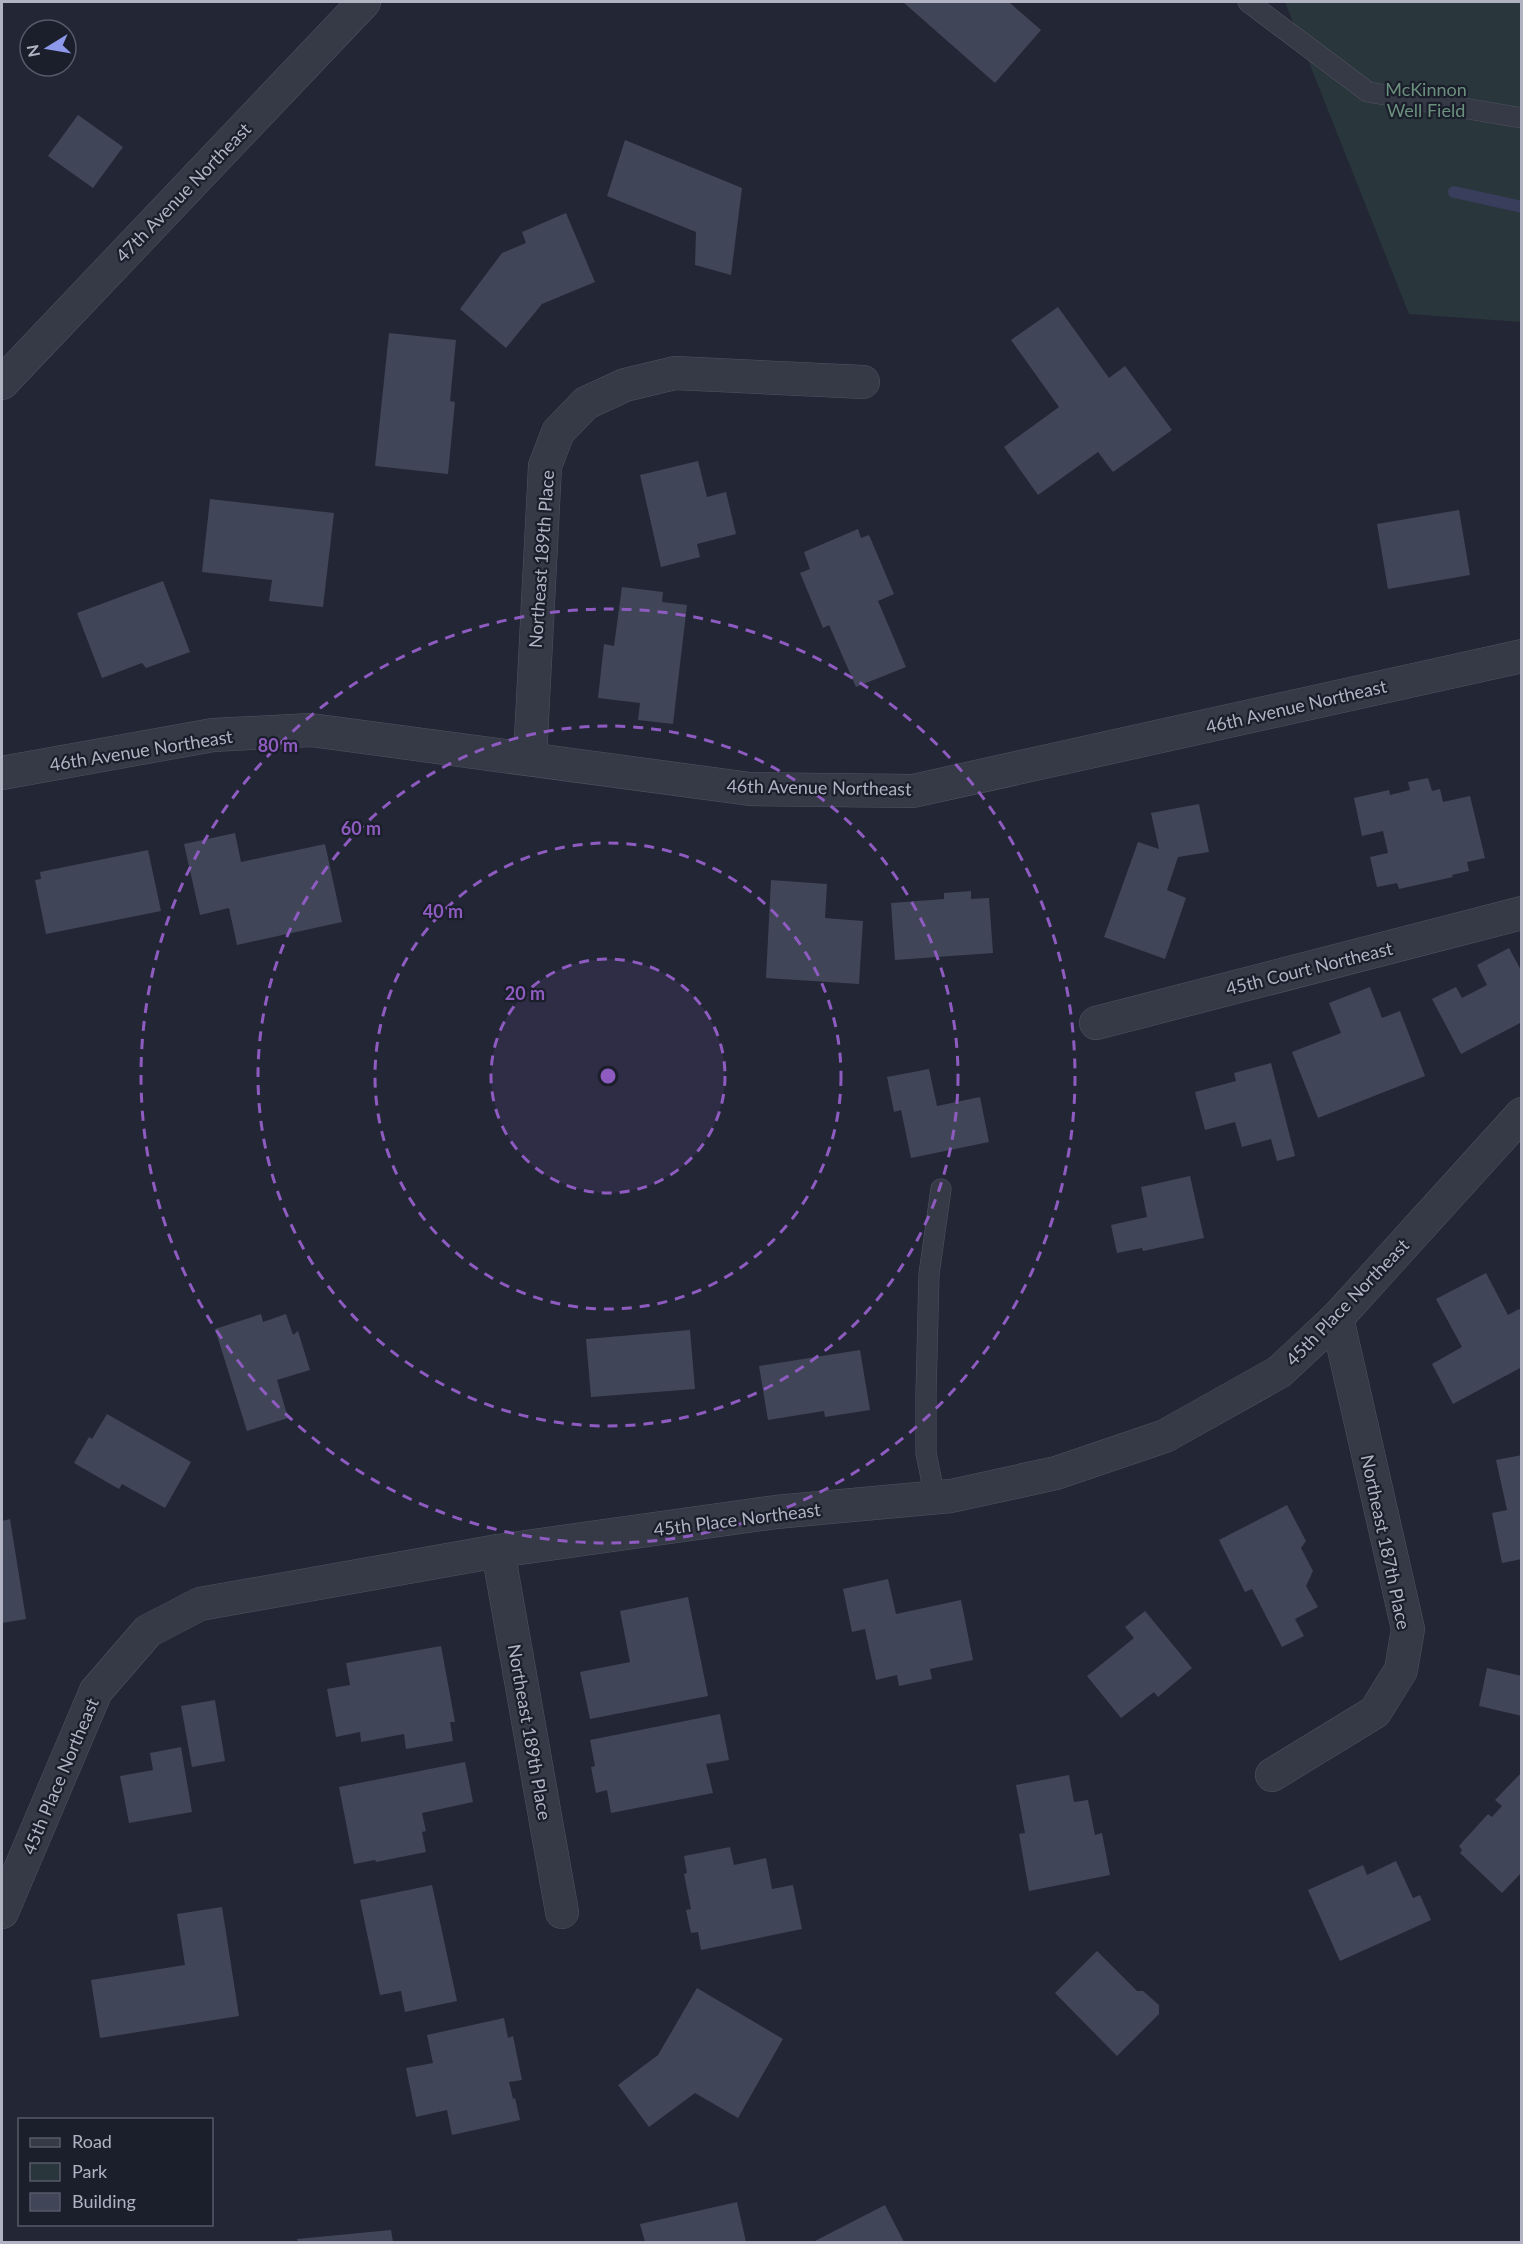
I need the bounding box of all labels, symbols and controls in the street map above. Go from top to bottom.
north arrow [18,18,78,78]
text: N [22,43,43,59]
park label: McKinnon Well Field [1385,78,1467,121]
street label: 47th Avenue Northeast [111,117,256,266]
street label: Northeast 189th Place [524,469,558,649]
street label: 46th Avenue Northeast [1203,674,1389,738]
street label: 46th Avenue Northeast [48,725,235,775]
text: 80 m [258,734,298,756]
street label: 46th Avenue Northeast [726,774,912,800]
text: 60 m [341,817,381,839]
text: 40 m [423,900,463,922]
street label: 45th Court Northeast [1223,936,1395,999]
text: 20 m [505,982,545,1004]
centre of rings [598,1066,618,1086]
street label: 45th Place Northeast [1281,1234,1414,1370]
street label: Northeast 187th Place [1357,1452,1415,1632]
street label: 45th Place Northeast [652,1498,822,1540]
street label: Northeast 189th Place [504,1642,556,1822]
street label: 45th Place Northeast [17,1694,103,1858]
legend [18,2118,213,2226]
text: Road [72,2130,112,2152]
text: Park [72,2160,108,2182]
text: Building [72,2190,136,2212]

